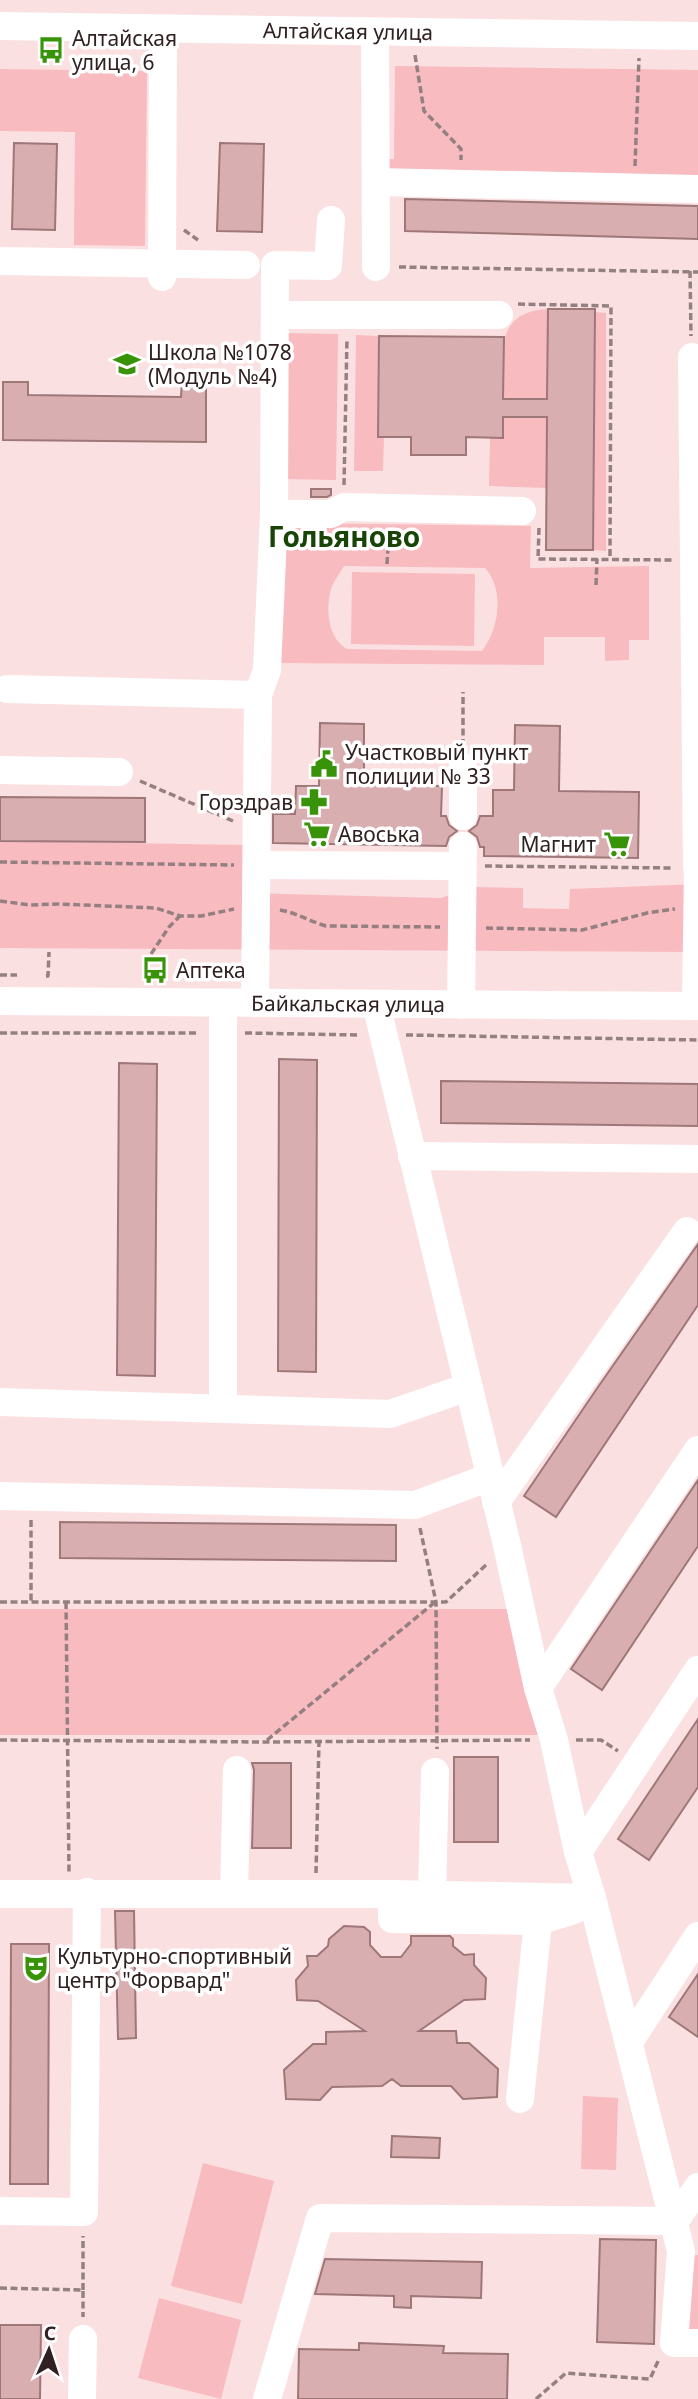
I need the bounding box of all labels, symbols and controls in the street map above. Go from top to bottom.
street label: Алтайская улица [263,16,433,46]
place label: Алтайская улица, 6 [72,24,177,76]
bus stop icon: Алтайская улица, 6 [36,35,66,65]
place label: Школа №1078 (Модуль №4) [148,338,292,390]
school or university icon: Школа №1078 (Модуль №4) [112,349,142,379]
district label: Гольяново [268,517,420,555]
place label: Участковый пункт полиции № 33 [345,738,529,790]
public building icon: Участковый пункт полиции № 33 [309,749,339,779]
pharmacy icon: Горздрав [299,787,329,817]
place label: Горздрав [199,788,293,816]
supermarket icon: Авоська [302,819,332,849]
place label: Авоська [338,820,420,848]
supermarket icon: Магнит [602,829,632,859]
place label: Магнит [520,830,596,858]
bus stop icon: Аптека [140,955,170,985]
place label: Аптека [176,956,246,984]
street label: Байкальская улица [251,989,445,1018]
place label: Культурно-спортивный центр "Форвард" [57,1942,292,1994]
theatre icon: Культурно-спортивный центр "Форвард" [21,1953,51,1983]
north arrow [14,2315,84,2385]
text: С [43,2320,57,2346]

